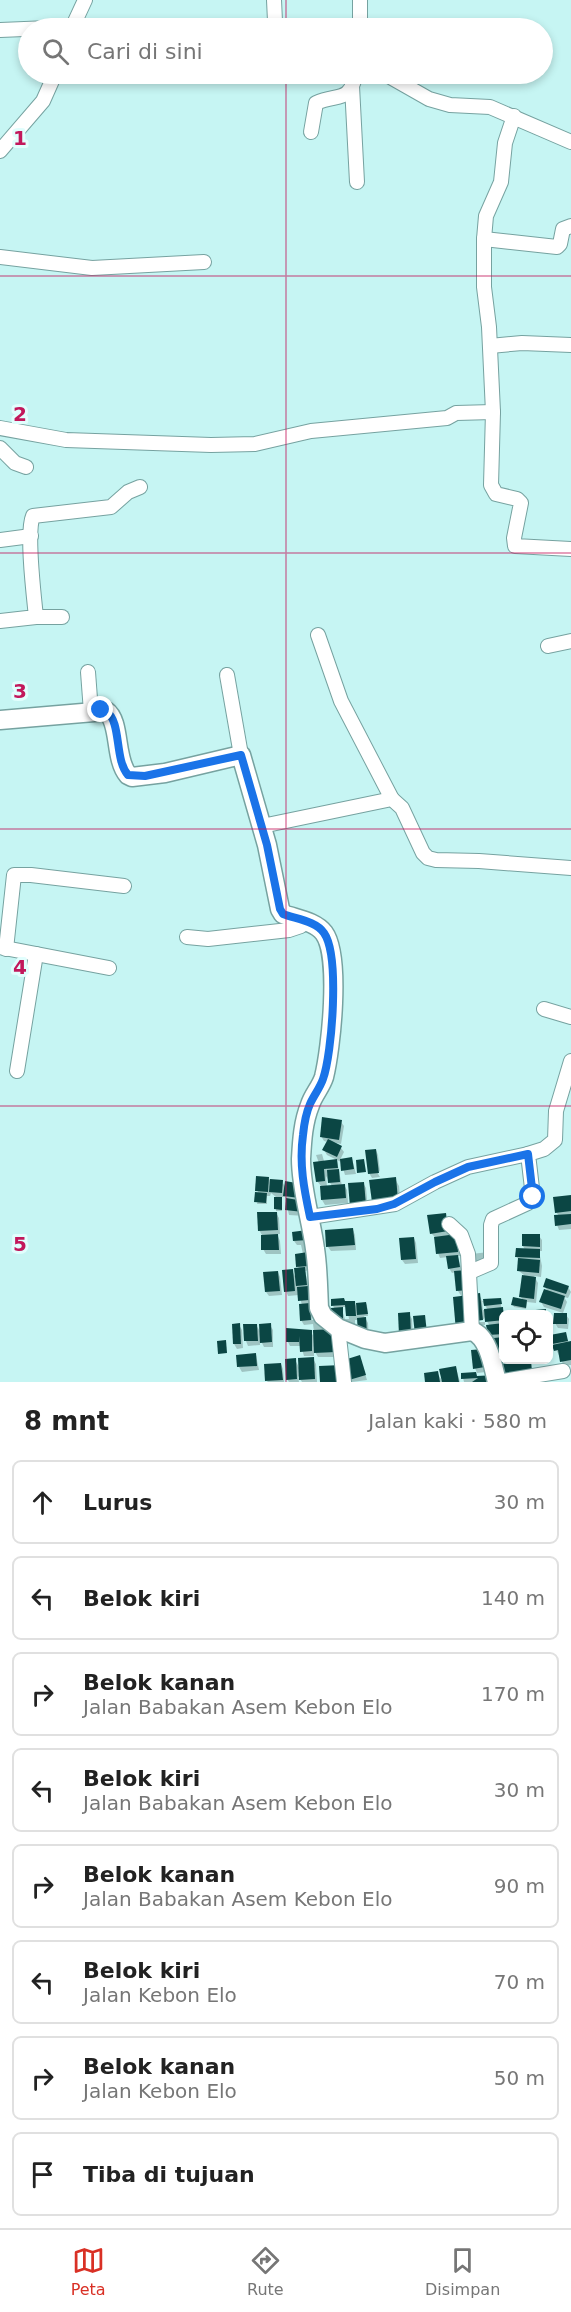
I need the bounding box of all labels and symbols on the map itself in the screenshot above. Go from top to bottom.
text: 1 [13,126,27,150]
text: 2 [13,402,27,426]
text: 3 [13,679,27,703]
route end [87,696,113,722]
text: 4 [13,955,27,979]
route start [519,1183,545,1209]
text: 5 [13,1232,27,1256]

